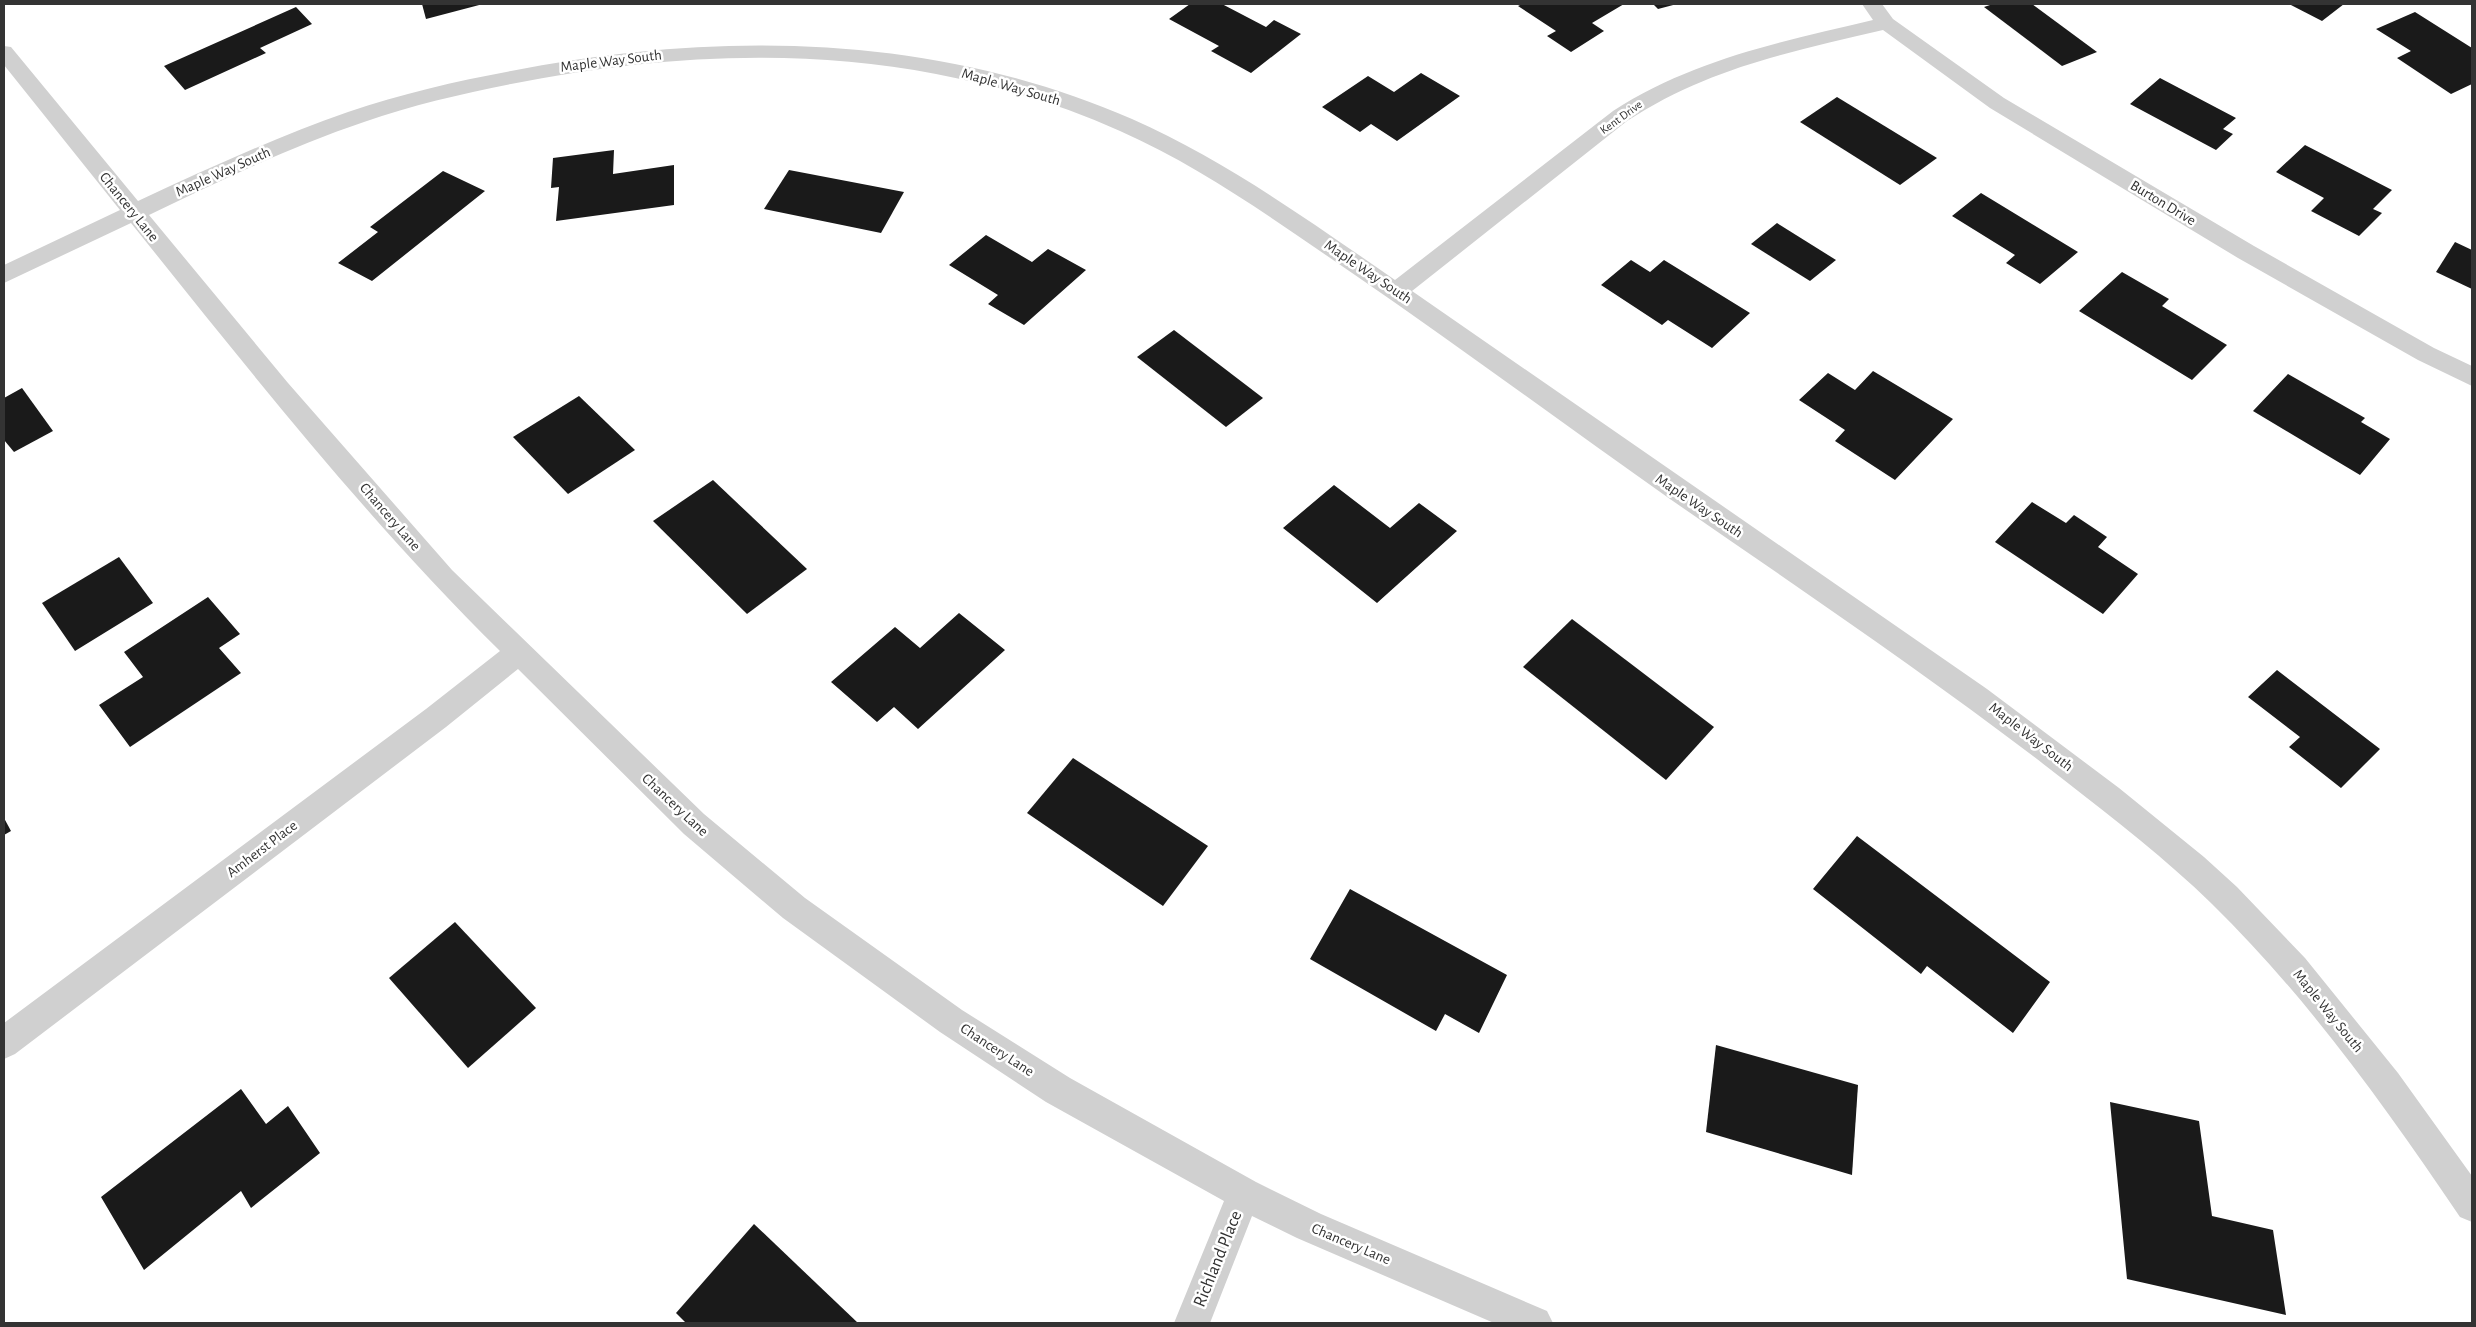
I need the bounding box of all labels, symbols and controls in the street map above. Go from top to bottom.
street label: Maple Way South [559,47,663,75]
street label: Maple Way South [960,66,1062,108]
street label: Kent Drive [1598,98,1644,136]
street label: Maple Way South [173,144,273,200]
street label: Chancery Lane [97,169,161,245]
street label: Burton Drive [2128,178,2198,228]
street label: Maple Way South [1322,237,1414,307]
street label: Maple Way South [1653,471,1745,541]
street label: Chancery Lane [357,480,423,554]
street label: Maple Way South [1986,700,2076,774]
street label: Chancery Lane [639,771,711,839]
street label: Amherst Place [224,818,300,880]
street label: Maple Way South [2290,967,2366,1055]
street label: Chancery Lane [958,1021,1037,1079]
street label: Richland Place [1191,1208,1245,1310]
street label: Chancery Lane [1309,1221,1393,1267]

